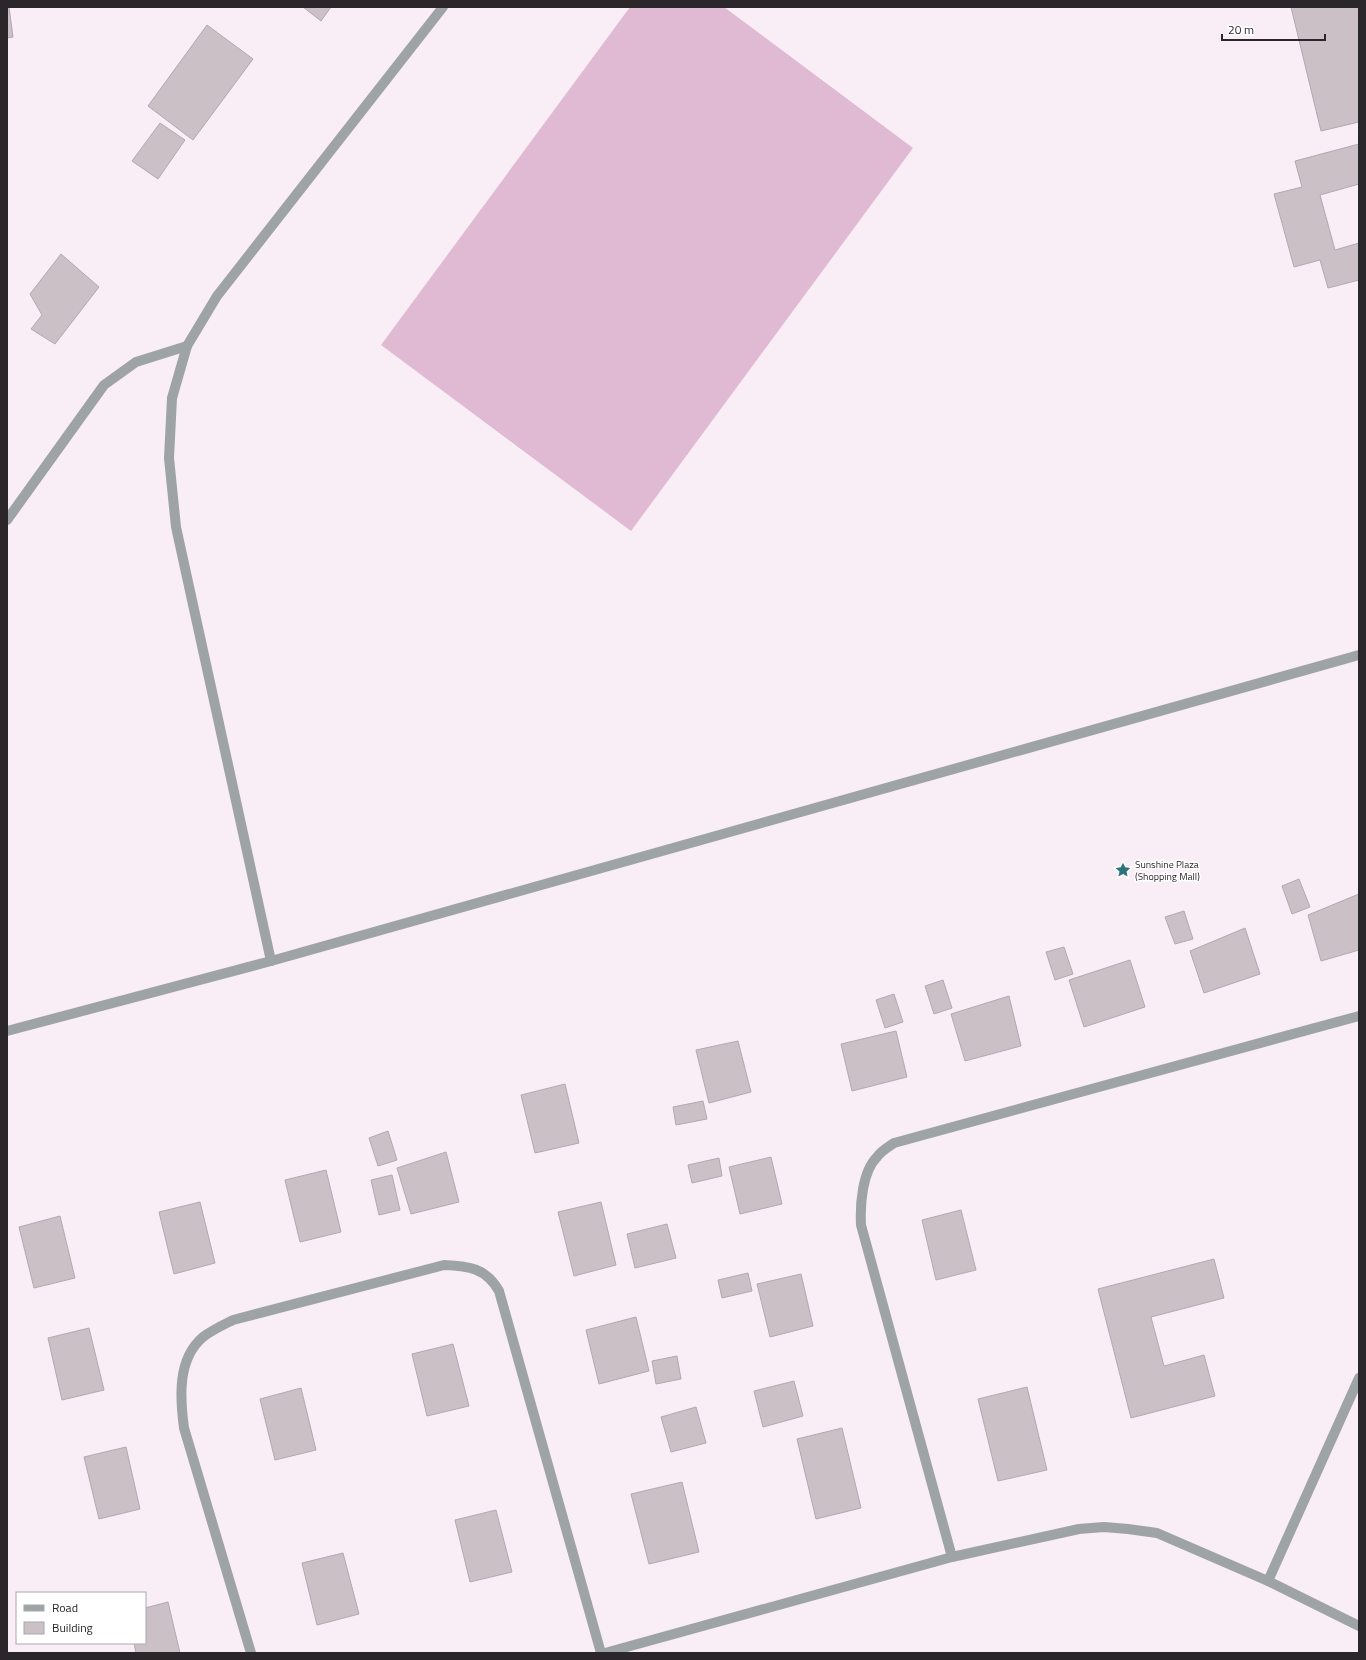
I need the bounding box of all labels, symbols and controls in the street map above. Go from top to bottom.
scale bar [1222,16,1325,42]
text: 20 m [1228,20,1254,39]
place label: Sunshine Plaza (Shopping Mall) [1135,857,1200,884]
place icon: Sunshine Plaza (Shopping Mall) [1114,861,1132,879]
legend [16,1592,146,1644]
text: Road [52,1598,78,1617]
text: Building [52,1618,93,1637]

